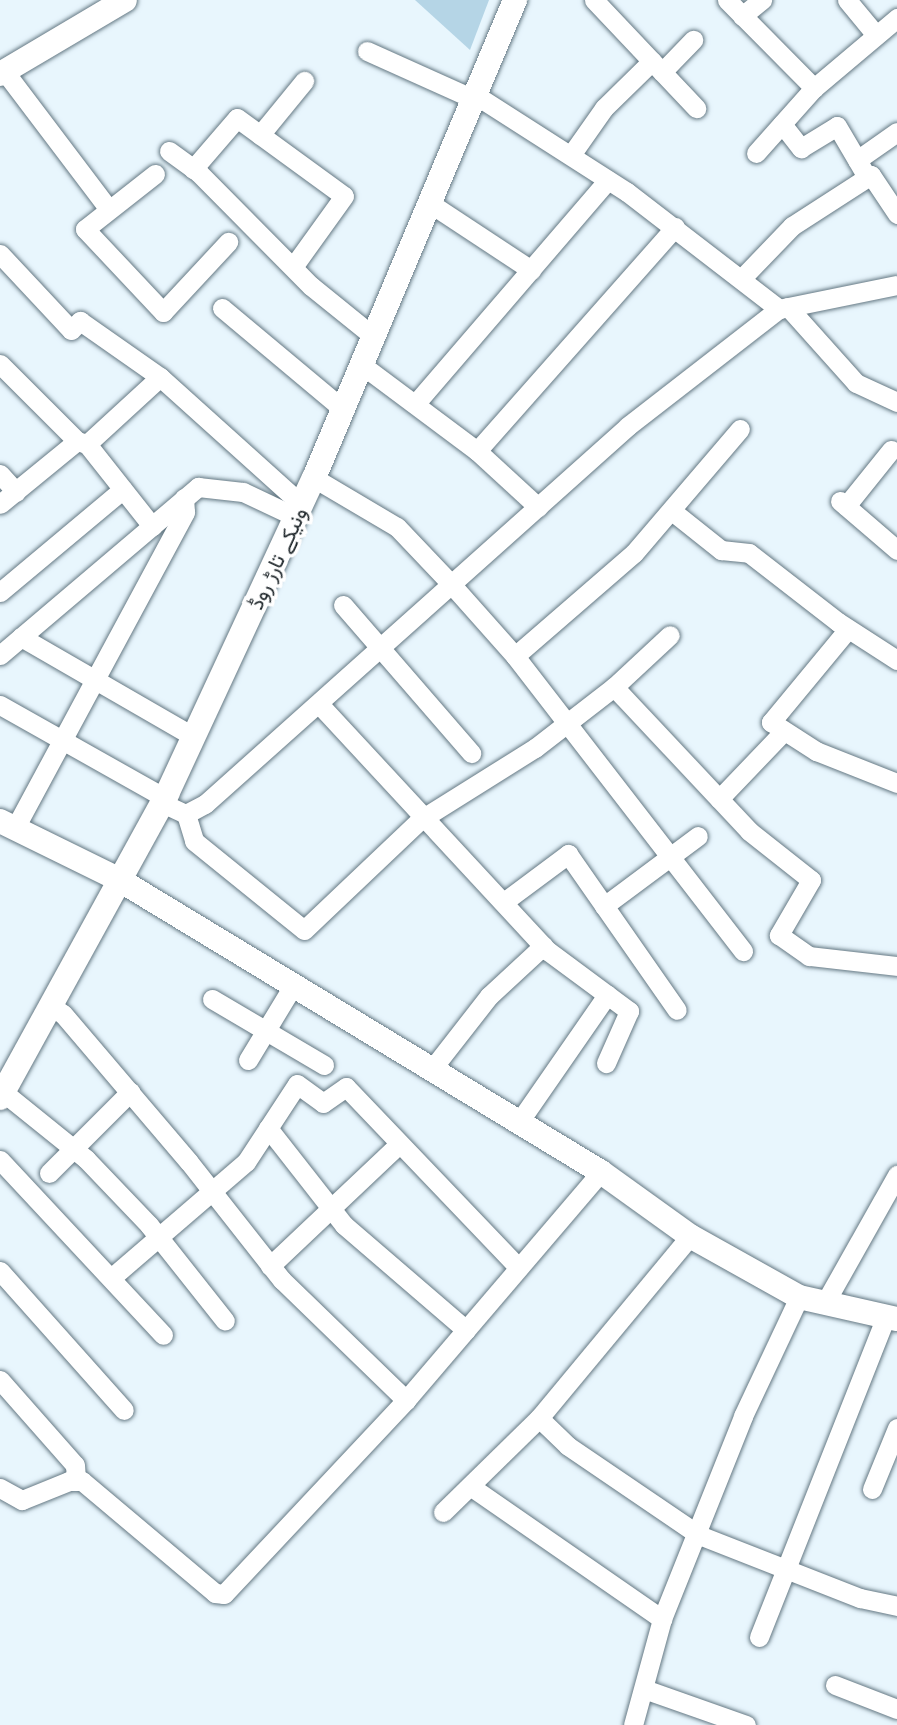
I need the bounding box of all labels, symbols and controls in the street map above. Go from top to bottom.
street label: ونیکے تارڑ روڈ [242,503,312,613]

